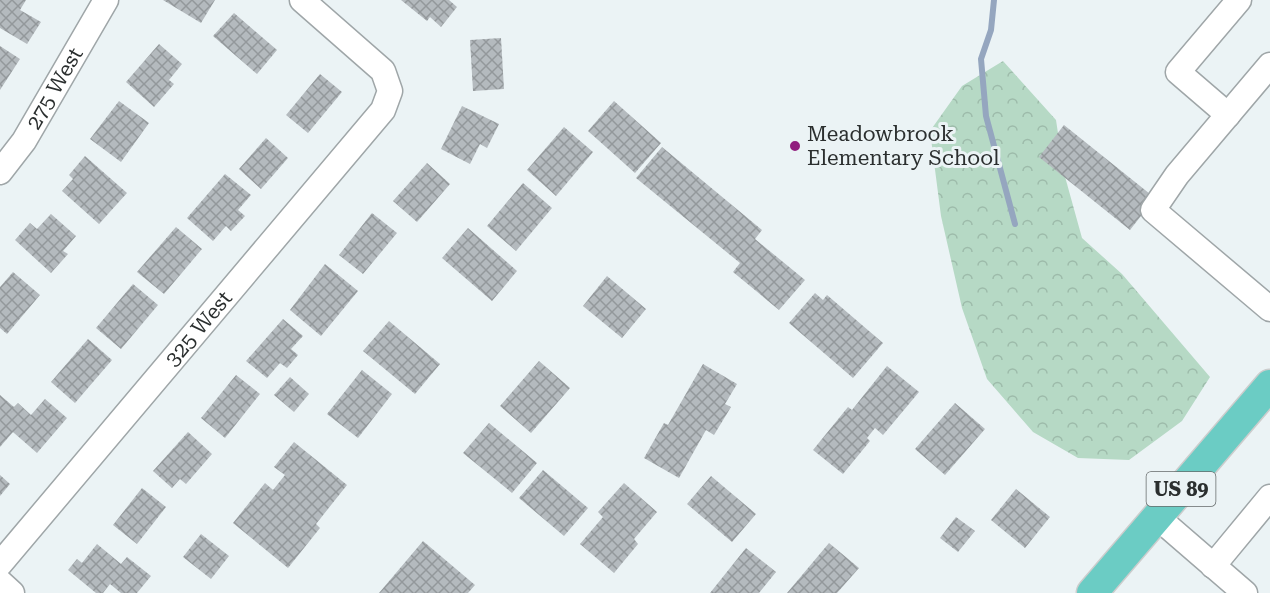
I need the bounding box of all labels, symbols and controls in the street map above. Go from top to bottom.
street label: 275 West [21,43,88,134]
place label: Meadowbrook Elementary School [807,122,1000,170]
marker: Meadowbrook Elementary School [788,139,802,153]
street label: 325 West [160,286,237,371]
road number: US 89 [1146,472,1216,506]

